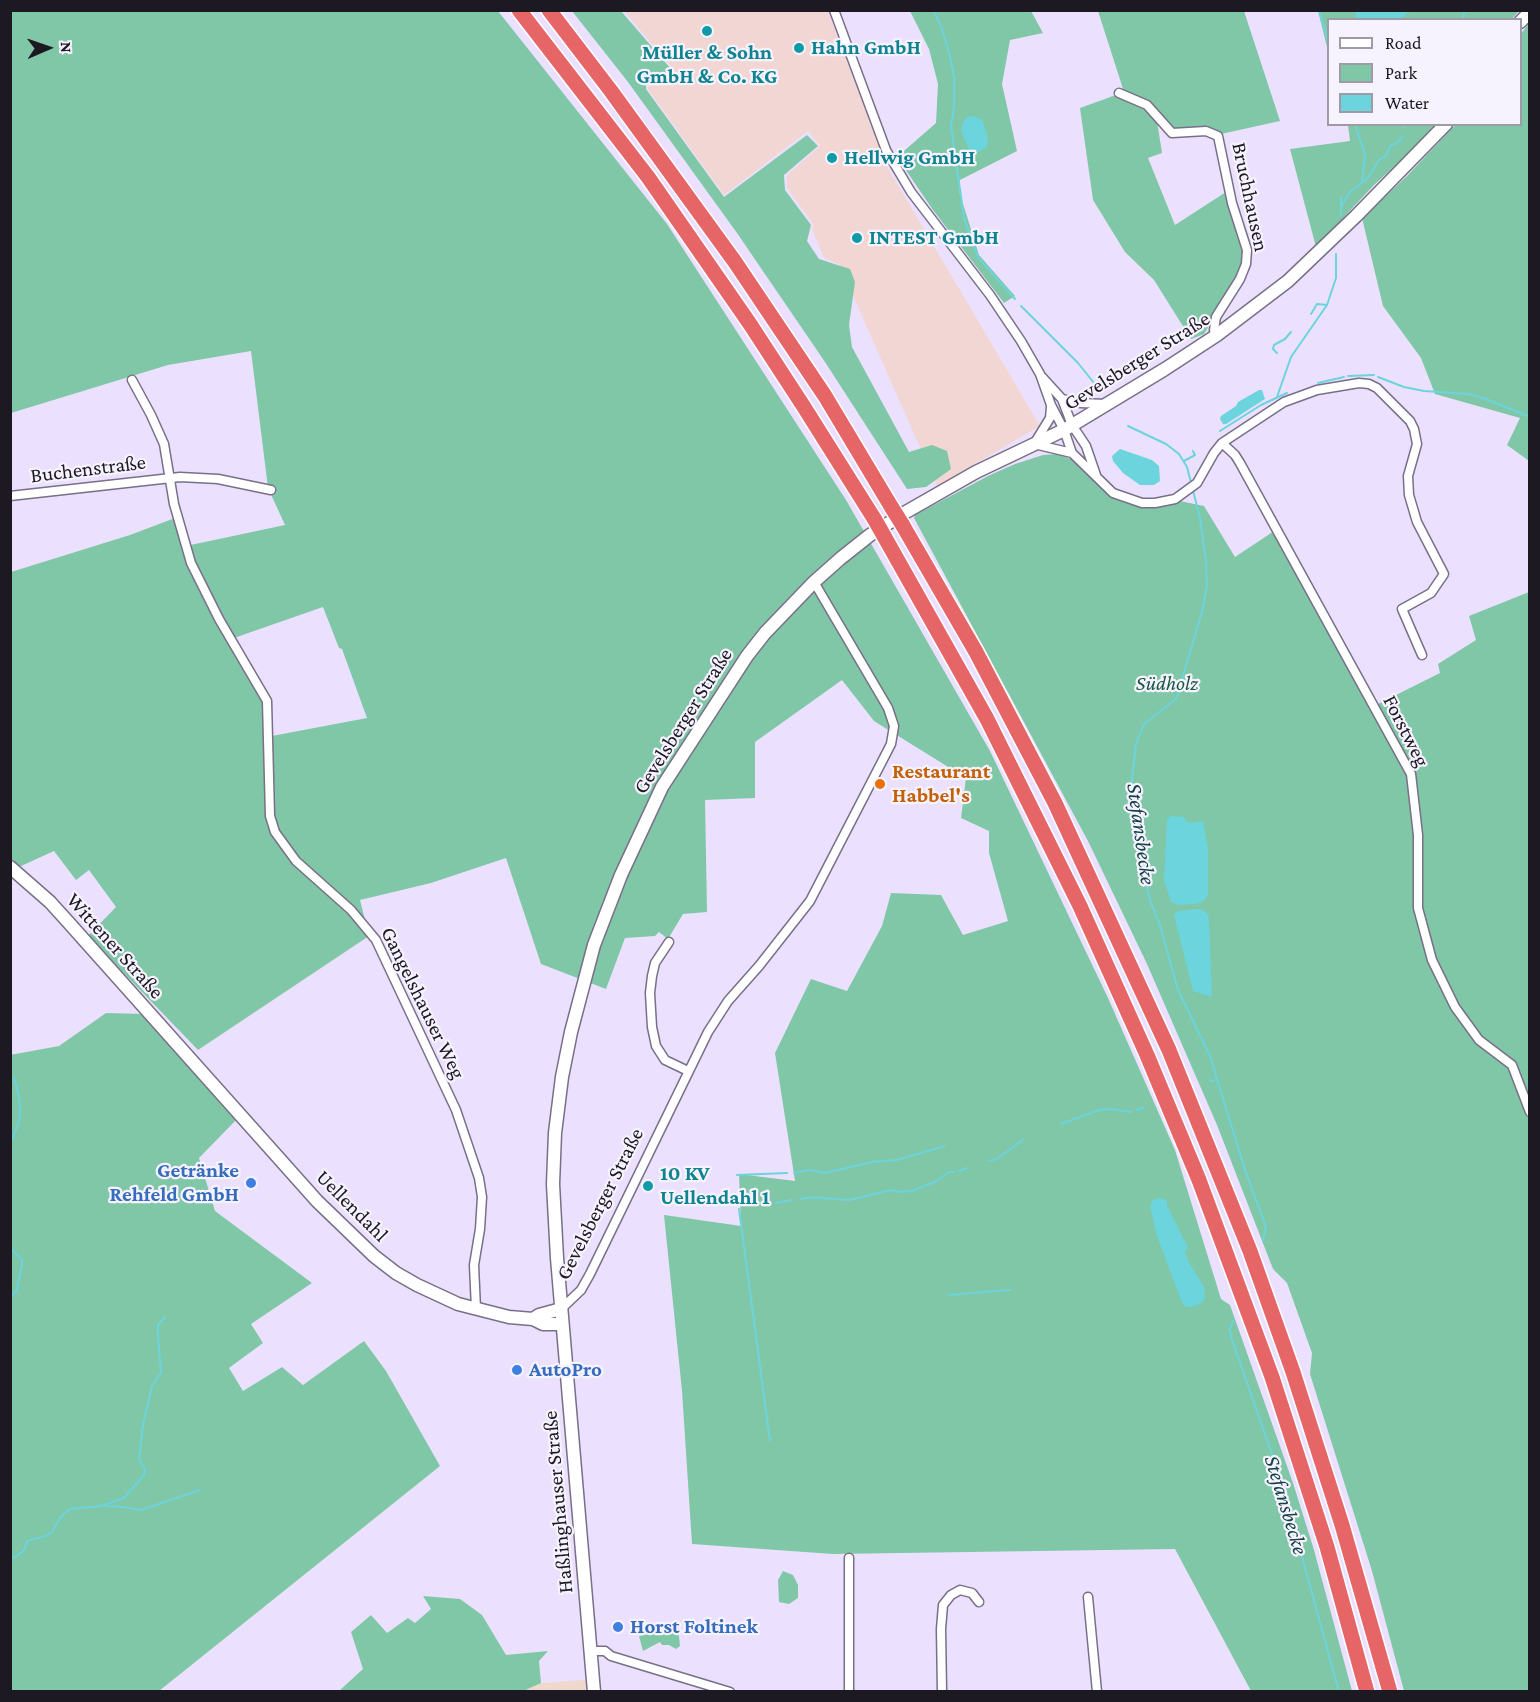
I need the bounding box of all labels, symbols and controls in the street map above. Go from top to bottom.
north arrow [18,18,78,78]
legend [1327,18,1522,126]
marker: Müller & Sohn GmbH & Co. KG [700,24,714,38]
text: Road [1385,33,1422,53]
place label: Hahn GmbH [811,35,921,61]
place label: Müller & Sohn GmbH & Co. KG [636,40,778,90]
marker: Hahn GmbH [792,41,806,55]
text: N [58,42,75,53]
text: Park [1385,63,1417,83]
text: Water [1385,93,1429,113]
street label: Bruchhausen [1226,140,1274,254]
place label: Hellwig GmbH [844,145,975,171]
marker: Hellwig GmbH [825,151,839,165]
place label: INTEST GmbH [869,225,999,251]
marker: INTEST GmbH [850,231,864,245]
street label: Gevelsberger Straße [1059,306,1215,416]
street label: Buchenstraße [29,449,147,489]
street label: Gevelsberger Straße [628,643,738,799]
park label: Südholz [1136,671,1198,697]
street label: Forstweg [1377,691,1435,771]
place label: Restaurant Habbel's [892,759,990,809]
marker: Restaurant Habbel's [873,777,887,791]
water label: Stefansbecke [1121,782,1161,886]
street label: Wittener Straße [61,888,169,1004]
street label: Gangelshauser Weg [375,923,471,1083]
street label: Gevelsberger Straße [551,1124,649,1284]
place label: Getränke Rehfeld GmbH [110,1158,239,1208]
place label: 10 KV Uellendahl 1 [660,1161,770,1211]
street label: Uellendahl [311,1165,393,1247]
marker: Getränke Rehfeld GmbH [244,1176,258,1190]
marker: 10 KV Uellendahl 1 [641,1179,655,1193]
place label: AutoPro [529,1357,602,1383]
marker: AutoPro [510,1363,524,1377]
street label: Haßlinghauser Straße [537,1410,579,1594]
water label: Stefansbecke [1258,1452,1314,1558]
place label: Horst Foltinek [630,1614,758,1640]
marker: Horst Foltinek [611,1620,625,1634]

